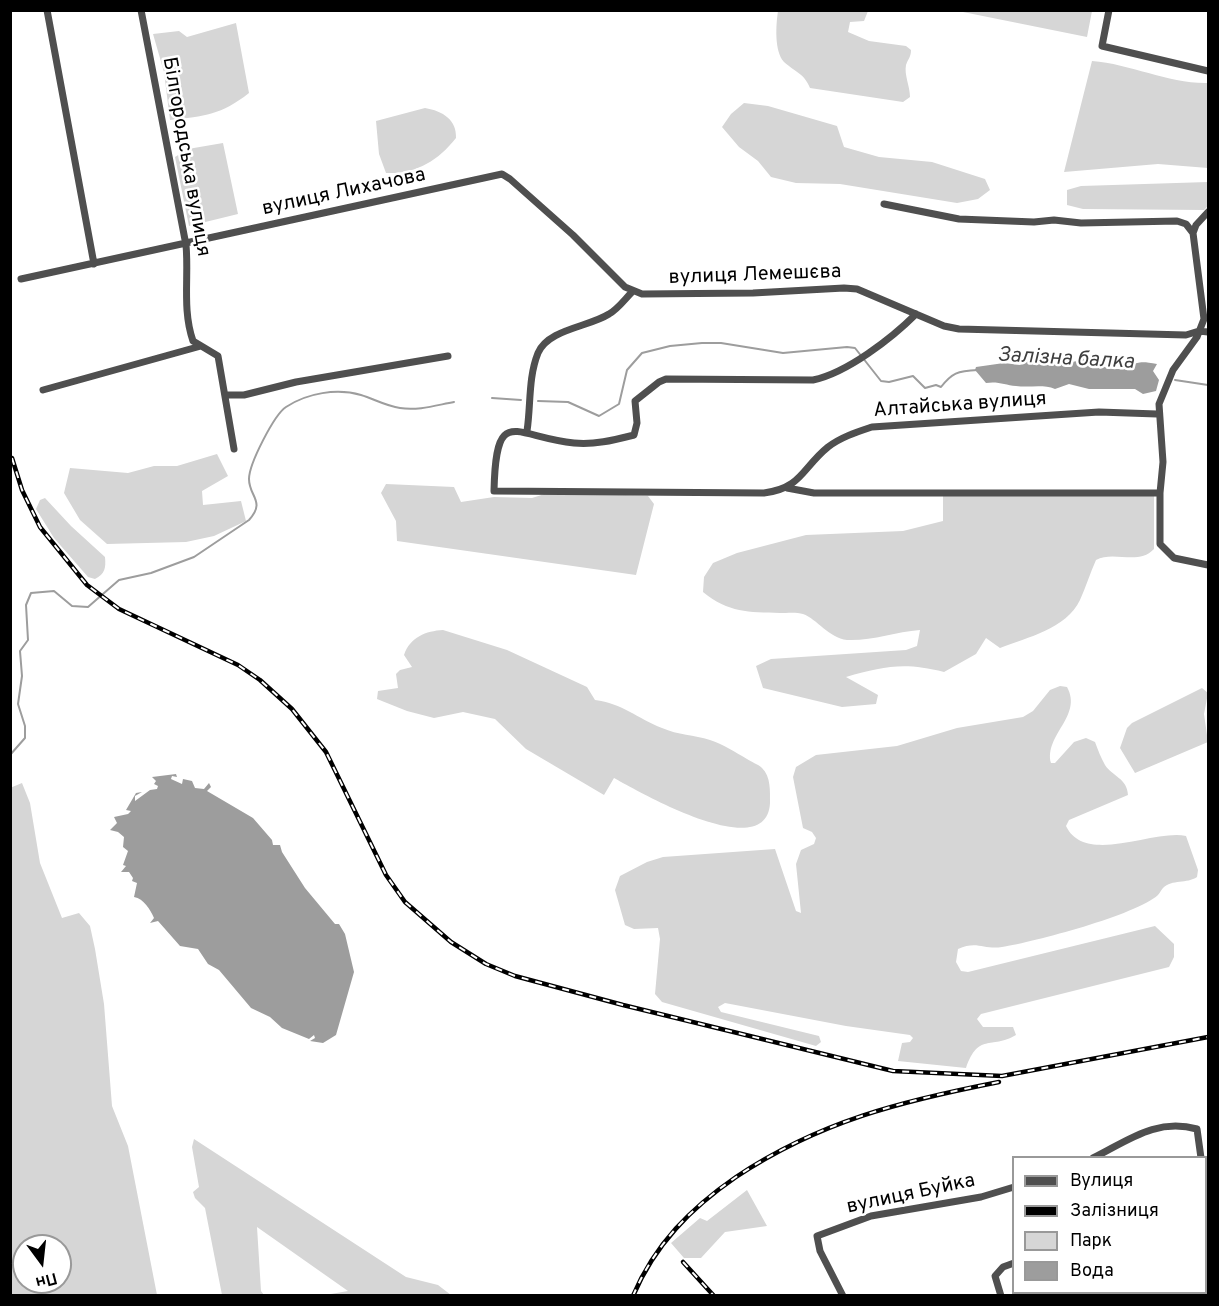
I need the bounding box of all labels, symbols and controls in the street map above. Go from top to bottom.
street label: Білгородська вулиця [156,55,214,259]
street label: вулиця Лихачова [260,164,428,222]
street label: вулиця Лемешєва [668,261,842,291]
water label: Залізна балка [997,344,1135,376]
street label: Алтайська вулиця [873,388,1047,424]
legend [1012,1156,1207,1294]
street label: вулиця Буйка [845,1170,977,1220]
text: Вулиця [1070,1170,1133,1193]
text: Залізниця [1070,1200,1159,1223]
text: Парк [1070,1230,1112,1253]
north arrow [12,1234,72,1294]
text: Вода [1070,1260,1114,1283]
text: Пн [33,1267,59,1292]

